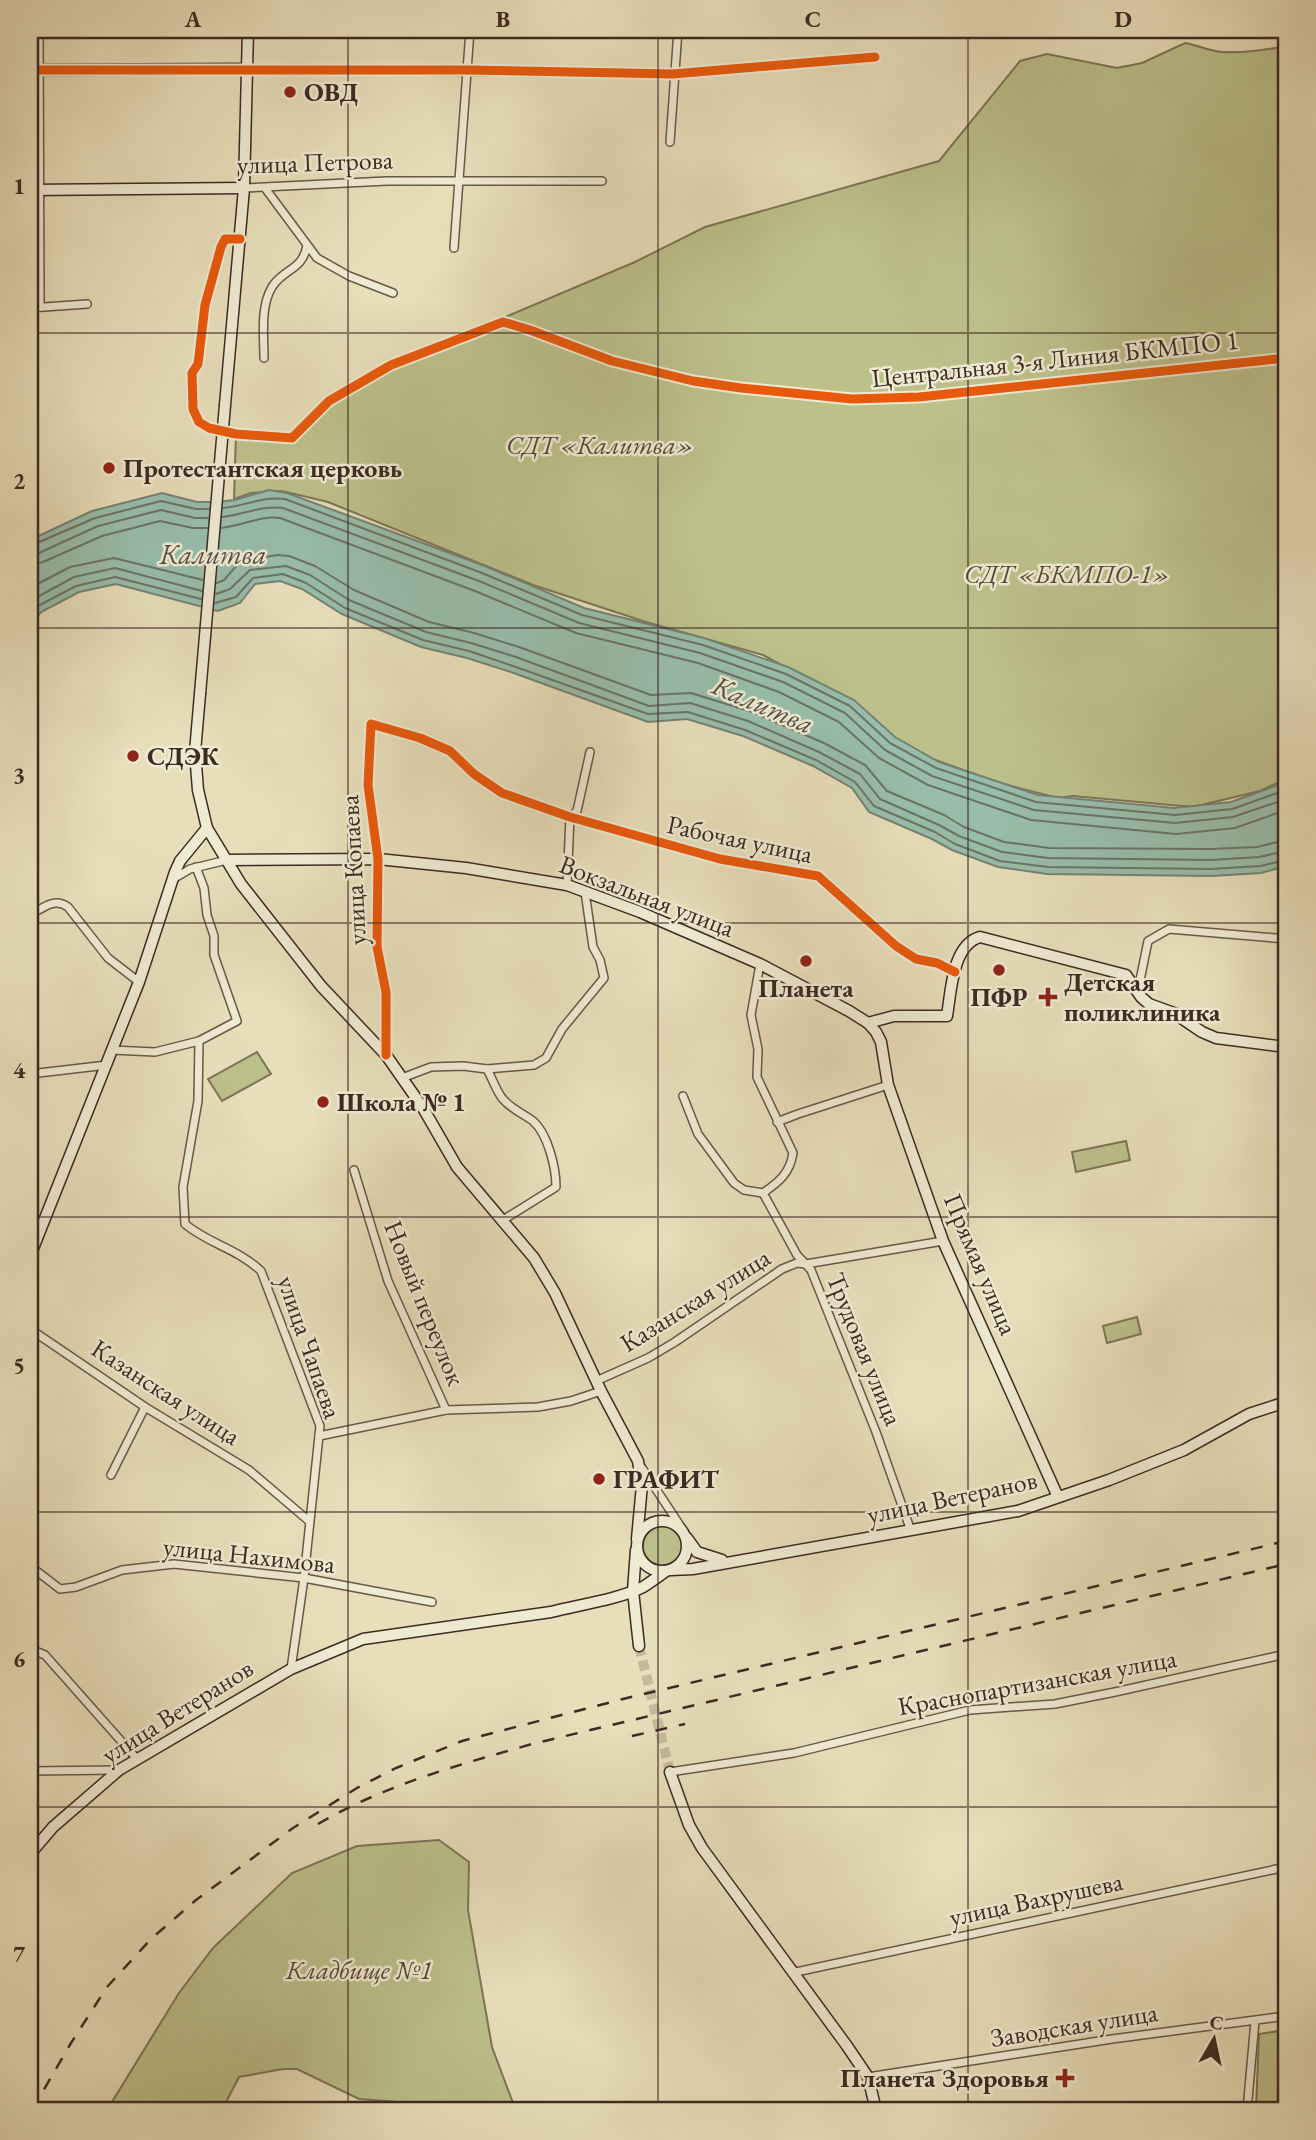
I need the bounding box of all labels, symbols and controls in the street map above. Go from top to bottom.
text: A [184,4,202,34]
text: B [496,4,510,34]
text: C [805,4,821,34]
text: D [1114,4,1132,34]
place label: ОВД [304,75,358,109]
marker: ОВД [282,84,298,100]
street label: улица Петрова [236,142,394,182]
text: 1 [13,171,25,201]
street label: Центральная 3-я Линия БКМПО 1 [870,323,1240,395]
park label: СДТ «Калитва» [506,428,694,462]
place label: Протестантская церковь [123,451,402,485]
marker: Протестантская церковь [101,460,117,476]
text: 2 [13,466,25,496]
water label: Калитва [159,536,266,572]
park label: СДТ «БКМПО-1» [964,557,1170,591]
water label: Калитва [706,666,819,741]
place label: СДЭК [147,739,220,773]
marker: СДЭК [125,748,141,764]
text: 3 [13,760,25,790]
street label: улица Копаева [332,793,374,946]
street label: Рабочая улица [664,807,816,871]
street label: Вокзальная улица [555,847,740,945]
marker: Планета [798,953,814,969]
marker: ПФР [991,962,1007,978]
place label: Детская поликлиника [1064,965,1221,1029]
place label: Планета [758,971,854,1005]
place label: ПФР [970,980,1028,1014]
marker: Детская поликлиника [1038,987,1058,1007]
text: 4 [13,1055,26,1085]
place label: Школа № 1 [337,1085,466,1119]
marker: Школа № 1 [315,1094,331,1110]
street label: Прямая улица [936,1188,1026,1340]
street label: Новый переулок [376,1215,474,1391]
street label: Казанская улица [613,1240,777,1360]
street label: Трудовая улица [819,1268,911,1431]
street label: улица Чапаева [270,1271,351,1424]
street label: Казанская улица [85,1331,248,1453]
text: 5 [13,1350,25,1380]
place label: ГРАФИТ [613,1462,720,1496]
street label: улица Ветеранов [864,1462,1040,1532]
marker: ГРАФИТ [591,1471,607,1487]
street label: улица Нахимова [161,1529,337,1581]
street label: Краснопартизанская улица [895,1641,1180,1723]
text: 6 [13,1644,25,1674]
street label: улица Ветеранов [95,1651,259,1771]
street label: улица Вахрушева [946,1864,1126,1934]
text: 7 [13,1939,26,1969]
park label: Кладбище №1 [285,1953,432,1987]
street label: Заводская улица [988,1995,1161,2055]
north arrow [1180,2004,1250,2074]
text: С [1208,2009,1225,2036]
place label: Планета Здоровья [840,2061,1049,2095]
marker: Планета Здоровья [1055,2068,1075,2088]

